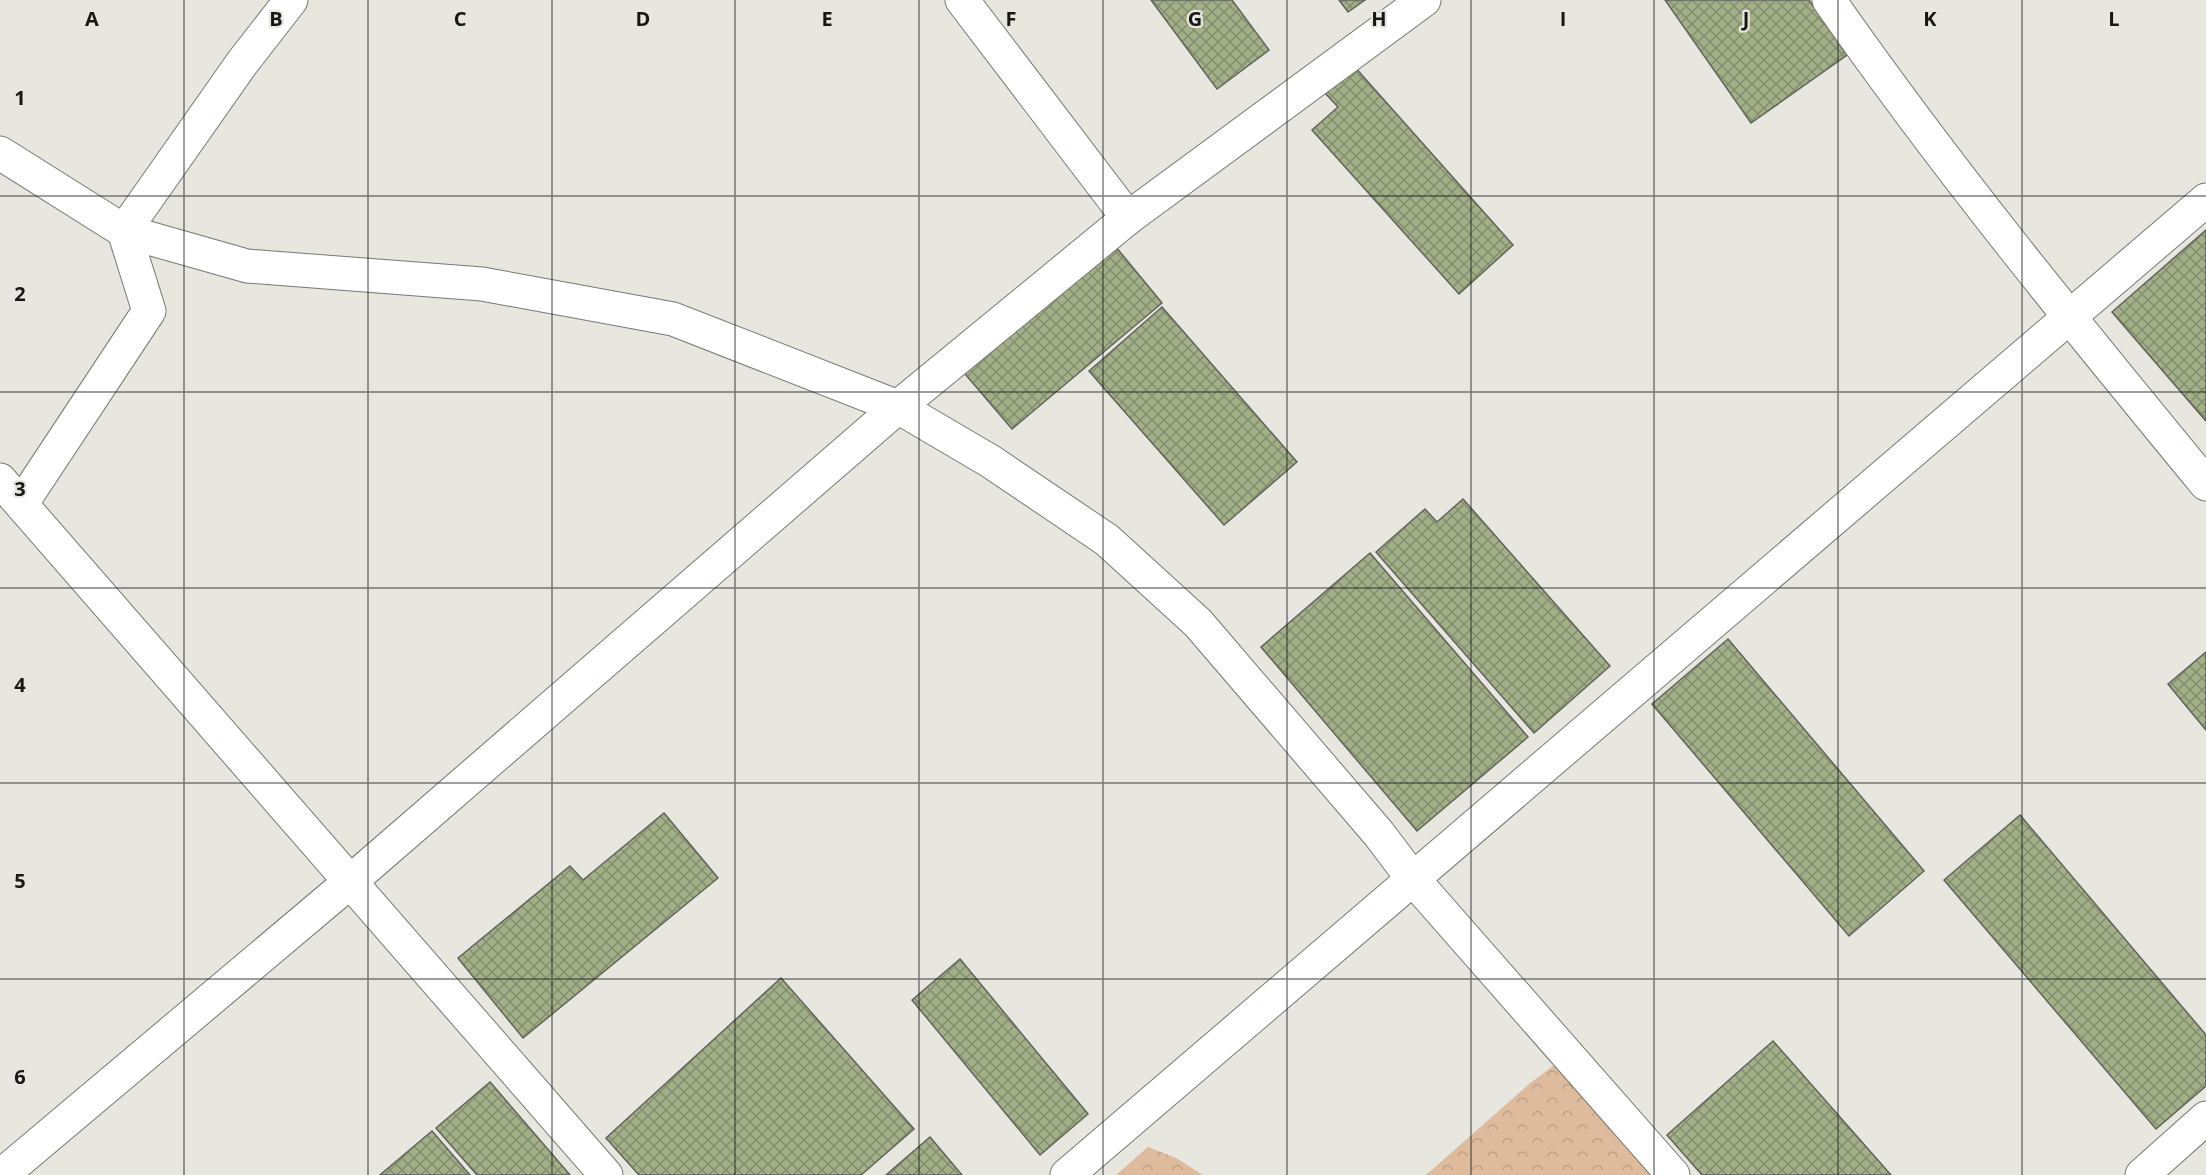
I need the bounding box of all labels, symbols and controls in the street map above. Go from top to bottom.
text: A [85,5,99,32]
text: B [269,5,283,32]
text: C [454,5,467,32]
text: D [636,5,650,32]
text: E [821,5,833,32]
text: F [1006,5,1016,32]
text: G [1188,5,1202,32]
text: H [1371,5,1387,32]
text: I [1560,5,1566,32]
text: J [1741,5,1749,32]
text: K [1923,5,1937,32]
text: L [2108,5,2120,32]
text: 1 [14,84,26,111]
text: 2 [14,280,26,307]
text: 3 [14,475,26,502]
text: 4 [14,671,26,698]
text: 5 [14,867,26,894]
text: 6 [14,1063,26,1090]

